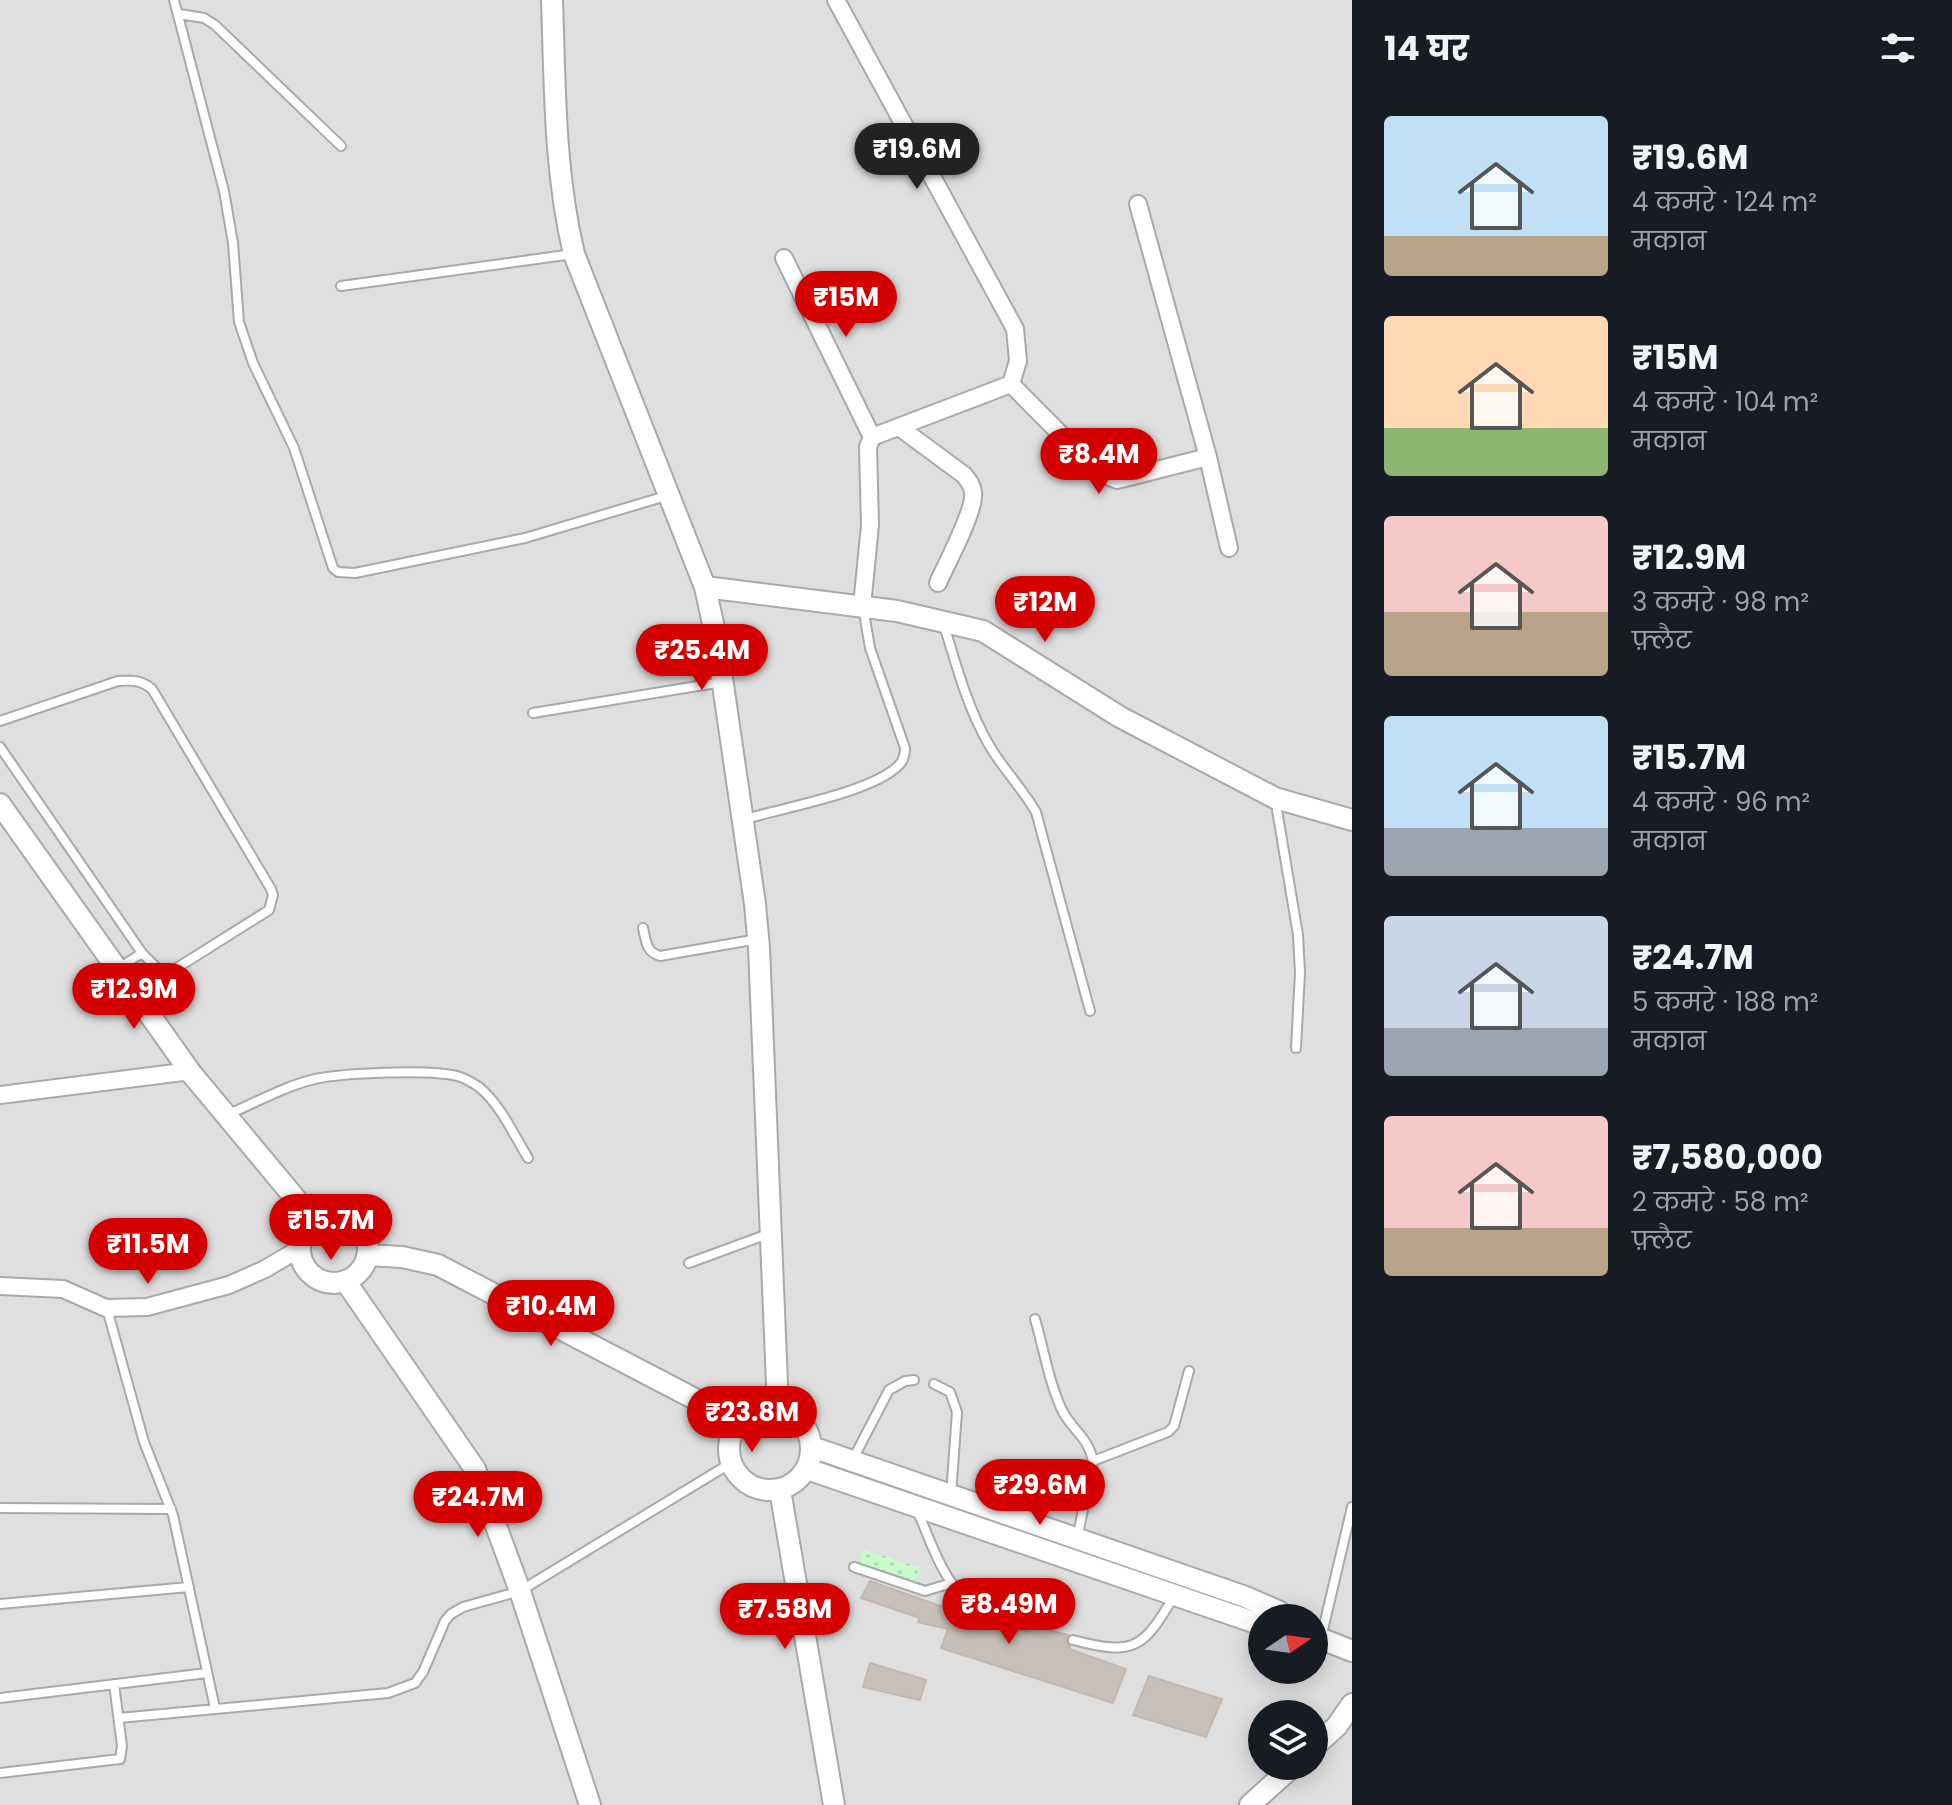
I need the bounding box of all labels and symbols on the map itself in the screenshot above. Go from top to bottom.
pin: ₹19.6M [852,123,982,191]
pin: ₹15M [799,271,893,339]
pin: ₹8.4M [1043,428,1155,496]
pin: ₹12M [998,576,1092,644]
pin: ₹25.4M [637,624,767,692]
pin: ₹12.9M [69,963,199,1031]
pin: ₹15.7M [266,1194,396,1262]
pin: ₹11.5M [83,1218,213,1286]
pin: ₹10.4M [486,1280,616,1348]
pin: ₹23.8M [687,1386,817,1454]
pin: ₹29.6M [975,1459,1105,1527]
pin: ₹24.7M [413,1471,543,1539]
pin: ₹8.49M [944,1578,1074,1646]
pin: ₹7.58M [720,1583,850,1651]
north arrow [1248,1604,1328,1684]

